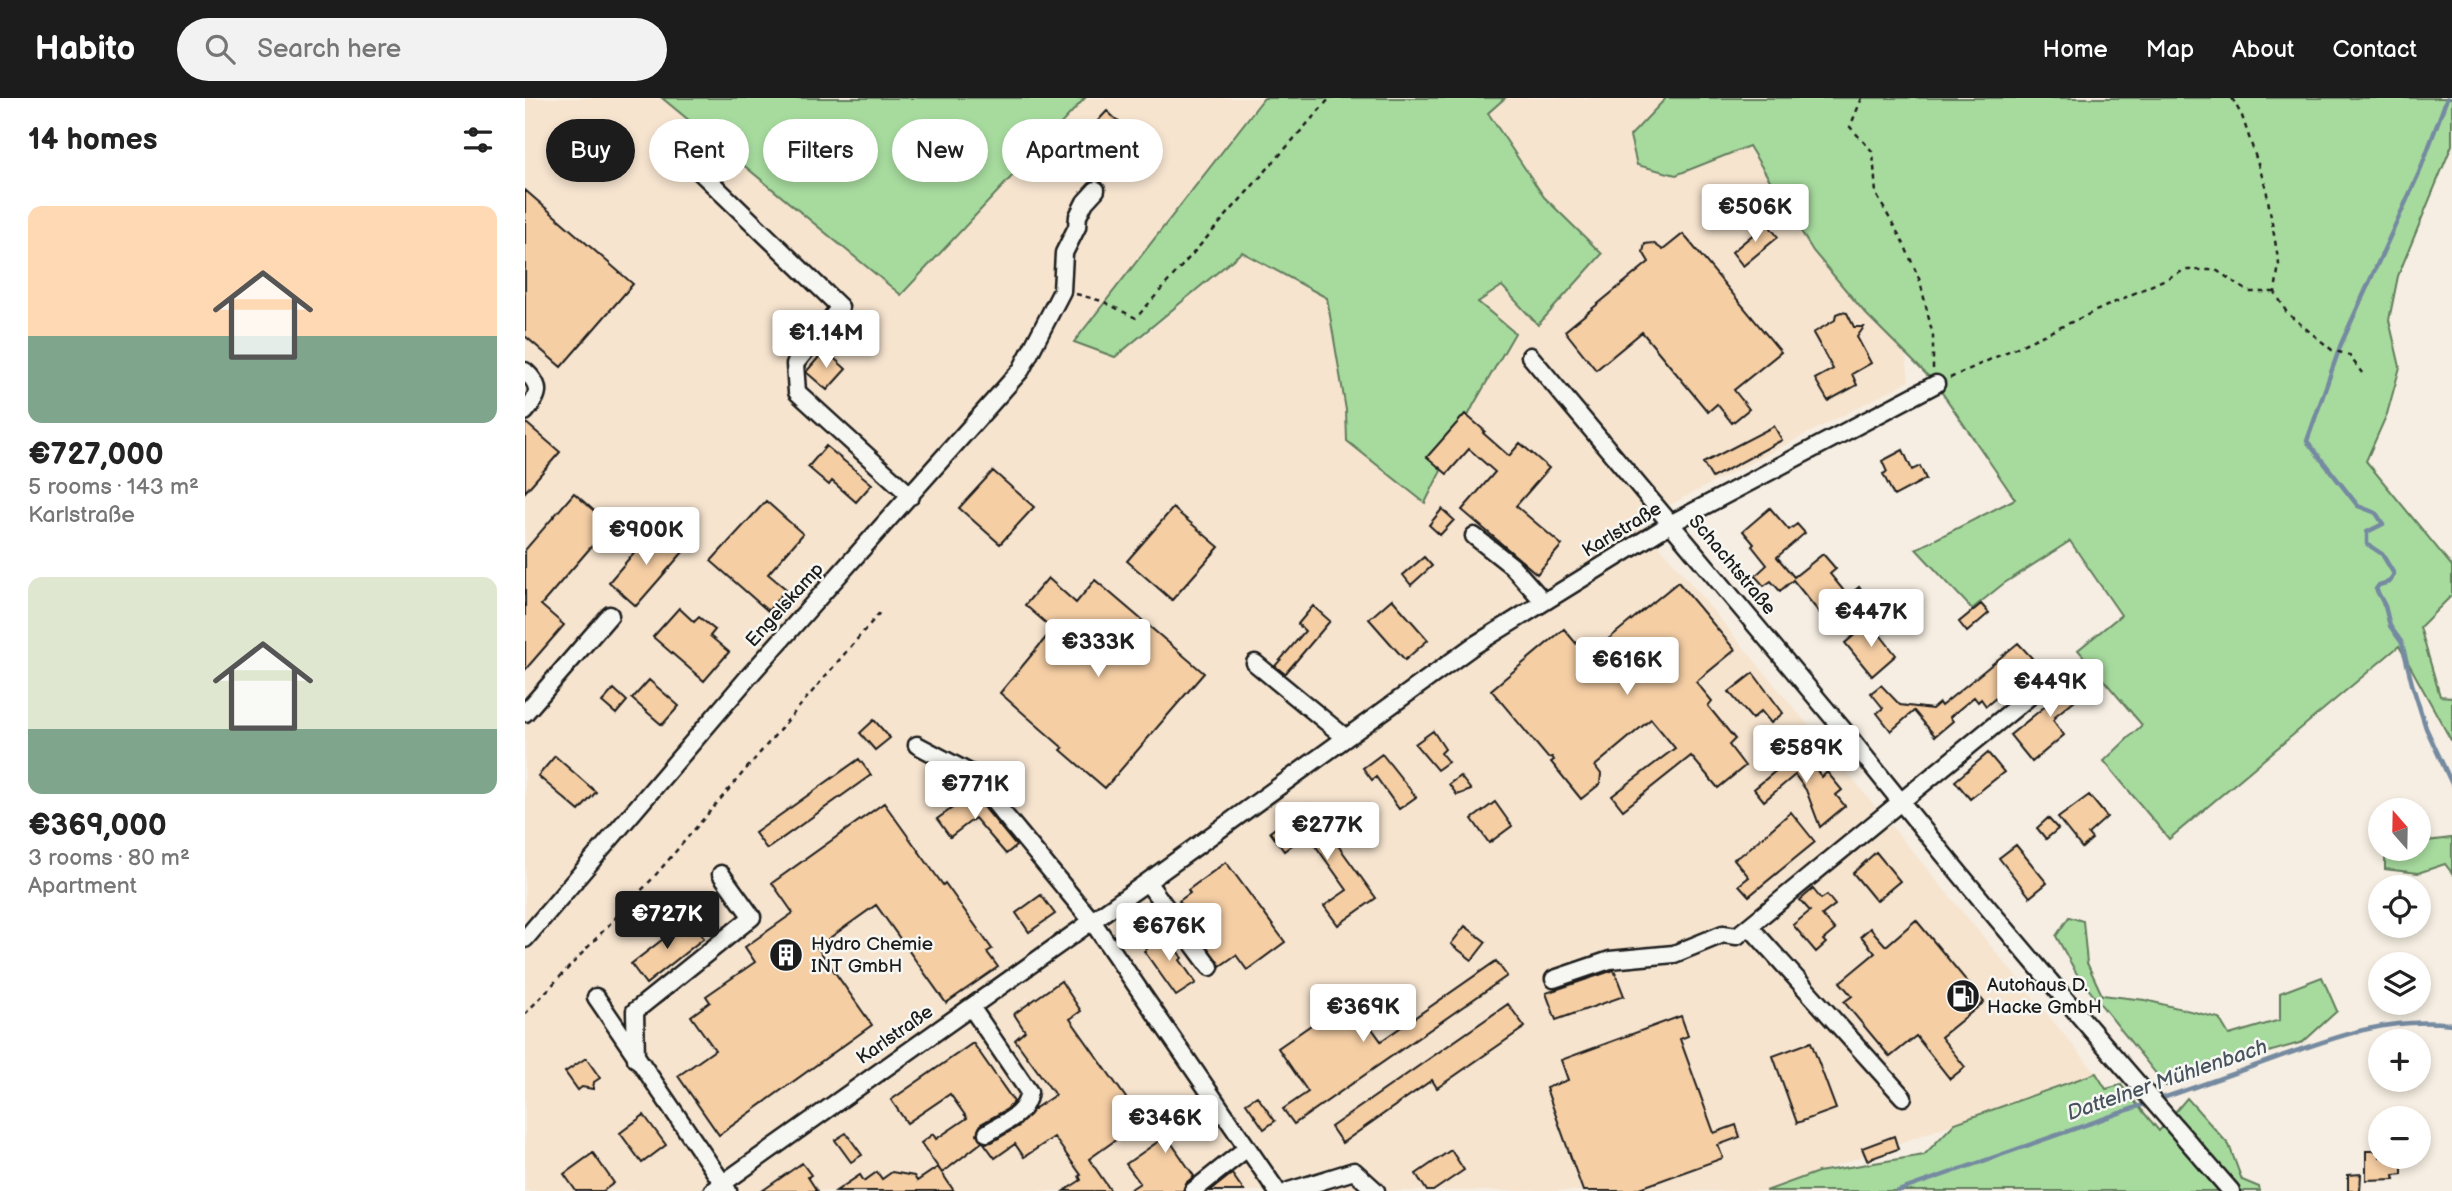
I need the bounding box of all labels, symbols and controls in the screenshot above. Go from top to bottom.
search box [177,18,667,81]
text: Habito [35,29,135,69]
icon: search [201,30,239,68]
text: Search here [257,34,401,65]
text: Home [2043,35,2108,64]
text: Map [2146,35,2194,64]
text: About [2232,35,2294,64]
text: Contact [2332,35,2417,64]
chip: Buy [546,119,635,182]
chip: Rent [649,119,749,182]
chip: Filters [763,119,878,182]
chip: New [892,119,988,182]
chip: Apartment [1002,119,1163,182]
icon: filters [459,121,497,159]
text: 14 homes [28,122,157,158]
pin: €506K [1706,184,1804,244]
text: €506K [1718,193,1792,221]
icon: home [200,252,326,378]
pin: €1.14M [769,310,883,370]
text: €1.14M [788,319,864,347]
text: €727,000 [28,437,164,473]
text: 5 rooms · 143 m² [28,473,199,501]
street label: Karlstraße [1578,497,1666,563]
text: Karlstraße [28,501,135,529]
pin: €900K [597,508,695,567]
street label: Schachtstraße [1684,510,1780,620]
text: €900K [608,516,684,544]
street label: Engelskamp [741,558,829,652]
pin: €447K [1822,589,1920,649]
text: €447K [1835,598,1907,626]
pin: €333K [1049,620,1147,679]
icon: home [200,623,326,749]
text: €333K [1061,628,1135,656]
pin: €616K [1578,638,1676,697]
text: €616K [1592,646,1662,674]
pin: €449K [2001,660,2099,719]
text: €449K [2013,668,2087,696]
pin: €589K [1757,726,1855,785]
text: €589K [1769,734,1843,762]
pin: €771K [926,762,1024,821]
text: €771K [941,770,1009,798]
north arrow [2368,798,2431,861]
map controls [2368,798,2431,1169]
pin: €277K [1278,802,1376,862]
text: €369,000 [28,808,167,844]
text: €277K [1291,811,1363,839]
text: 3 rooms · 80 m² [28,844,190,872]
text: Apartment [28,872,137,900]
button: locate [2368,875,2431,938]
pin: €727K [618,892,716,951]
text: €727K [631,900,703,928]
pin: €676K [1120,904,1218,963]
text: €676K [1132,912,1206,940]
place label: Hydro Chemie INT GmbH [811,933,933,978]
building icon: Hydro Chemie INT GmbH [767,936,805,974]
button: layers [2368,952,2431,1015]
place label: Autohaus D. Hacke GmbH [1987,974,2102,1019]
fuel station icon: Autohaus D. Hacke GmbH [1944,977,1982,1015]
pin: €369K [1314,984,1412,1044]
text: €369K [1326,993,1400,1021]
street label: Karlstraße [852,1000,938,1070]
button: + [2368,1029,2431,1092]
water label: Dattelner Mühlenbach [2064,1034,2271,1126]
pin: €346K [1116,1096,1214,1155]
text: €346K [1128,1104,1202,1132]
button: − [2368,1106,2431,1169]

